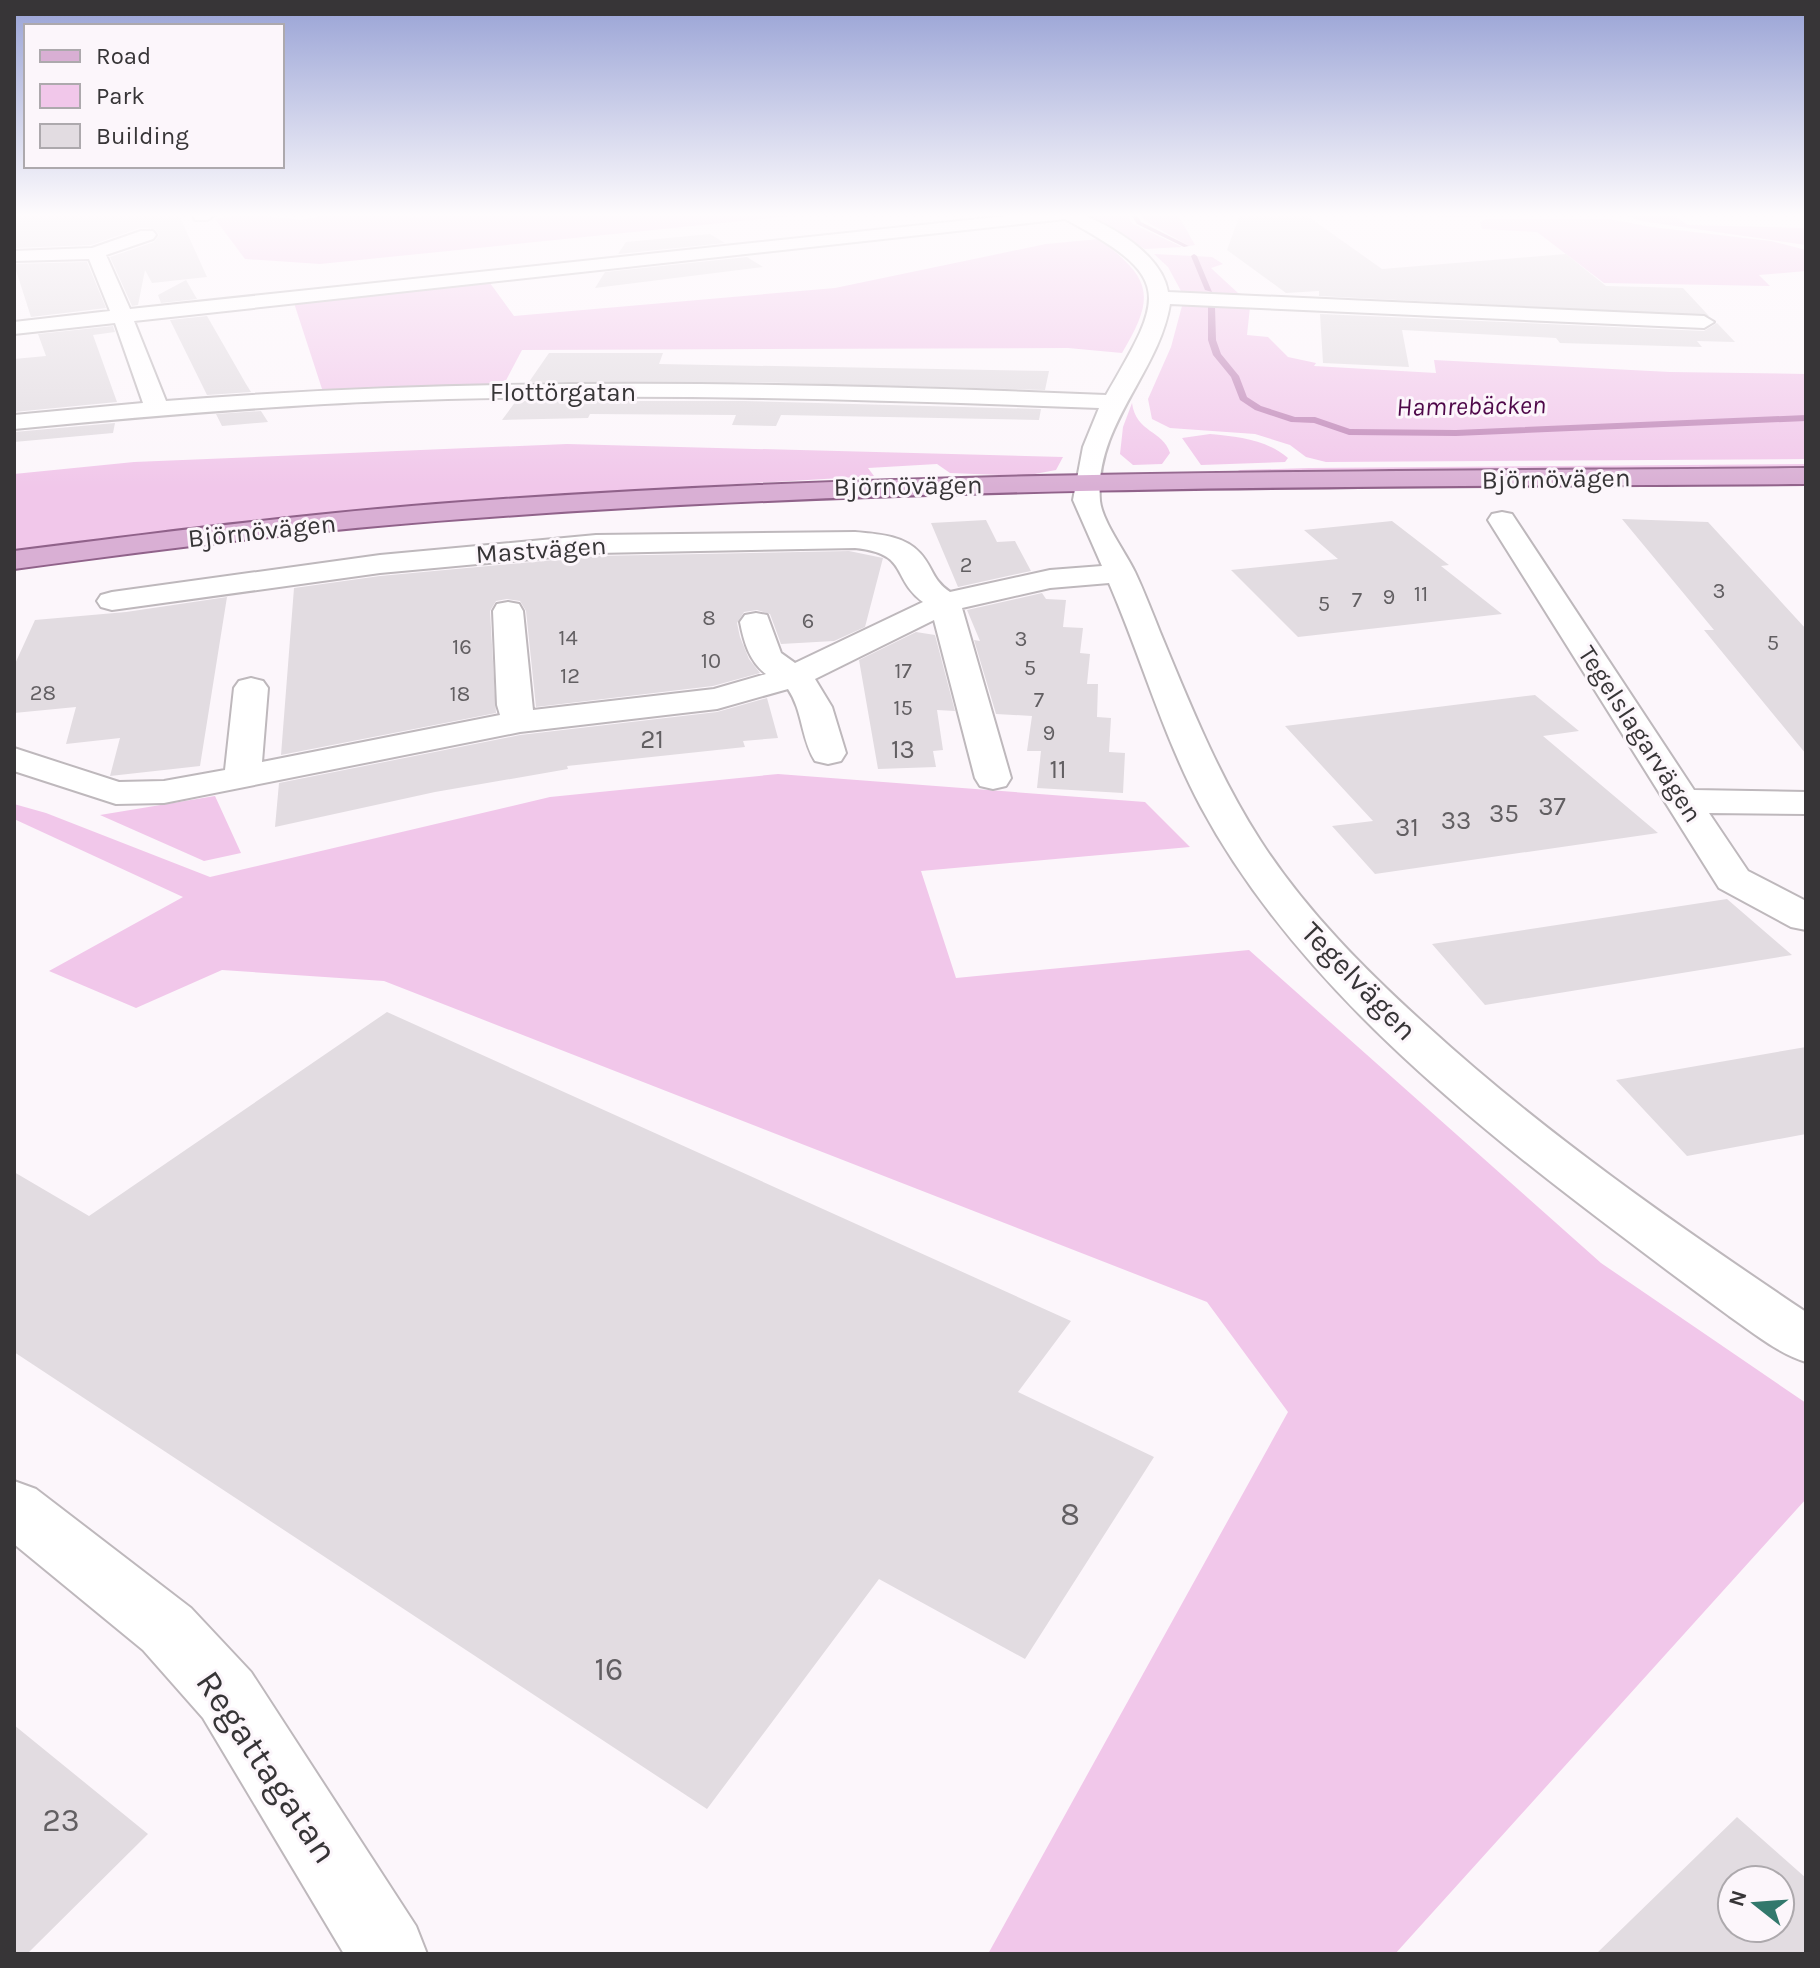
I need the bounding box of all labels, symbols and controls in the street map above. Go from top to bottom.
legend [24,24,284,168]
text: Road [96,42,151,70]
text: Park [96,82,145,110]
text: Building [96,122,189,150]
street label: Flottörgatan [490,377,636,408]
water label: Hamrebäcken [1396,389,1546,423]
street label: Björnövägen [1481,462,1631,496]
street label: Björnövägen [833,469,983,503]
street label: Björnövägen [186,508,338,554]
street label: Mastvägen [475,530,607,570]
house number: 2 [960,552,972,578]
house number: 3 [1713,578,1726,604]
house number: 11 [1414,581,1428,607]
house number: 9 [1383,584,1395,610]
house number: 7 [1352,587,1362,613]
house number: 5 [1318,591,1330,617]
house number: 8 [702,605,716,631]
house number: 6 [802,608,814,634]
house number: 14 [558,625,578,651]
house number: 3 [1015,626,1028,652]
house number: 5 [1767,630,1779,656]
house number: 16 [452,634,472,660]
street label: Tegelslagarvägen [1571,640,1709,828]
house number: 10 [701,648,721,674]
house number: 5 [1024,655,1036,681]
house number: 17 [894,658,912,684]
house number: 12 [560,663,580,689]
house number: 28 [30,680,56,706]
house number: 18 [450,681,470,707]
house number: 7 [1034,687,1044,713]
house number: 15 [893,695,913,721]
house number: 9 [1043,720,1055,746]
house number: 21 [640,724,664,755]
house number: 13 [891,734,915,765]
house number: 11 [1049,754,1067,785]
house number: 37 [1538,791,1566,822]
house number: 35 [1489,798,1519,829]
house number: 33 [1441,805,1471,836]
house number: 31 [1395,812,1419,843]
street label: Tegelvägen [1294,914,1424,1048]
house number: 8 [1060,1496,1080,1533]
house number: 16 [595,1651,623,1688]
street label: Regattagatan [187,1663,347,1871]
house number: 23 [42,1802,80,1839]
north arrow [1716,1864,1796,1944]
text: N [1723,1887,1753,1910]

